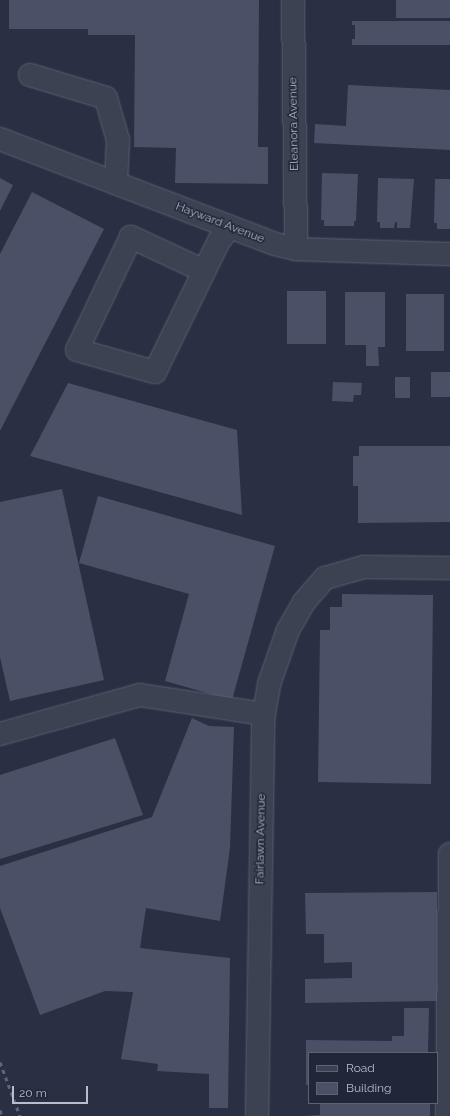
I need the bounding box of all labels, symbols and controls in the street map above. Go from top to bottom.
street label: Eleanora Avenue [286,77,302,171]
street label: Hayward Avenue [173,199,267,247]
street label: Fairlawn Avenue [253,793,269,885]
legend [308,1052,438,1104]
text: Road [346,1061,375,1075]
scale bar [14,1078,90,1104]
text: Building [346,1081,392,1095]
text: 20 m [19,1086,47,1100]

